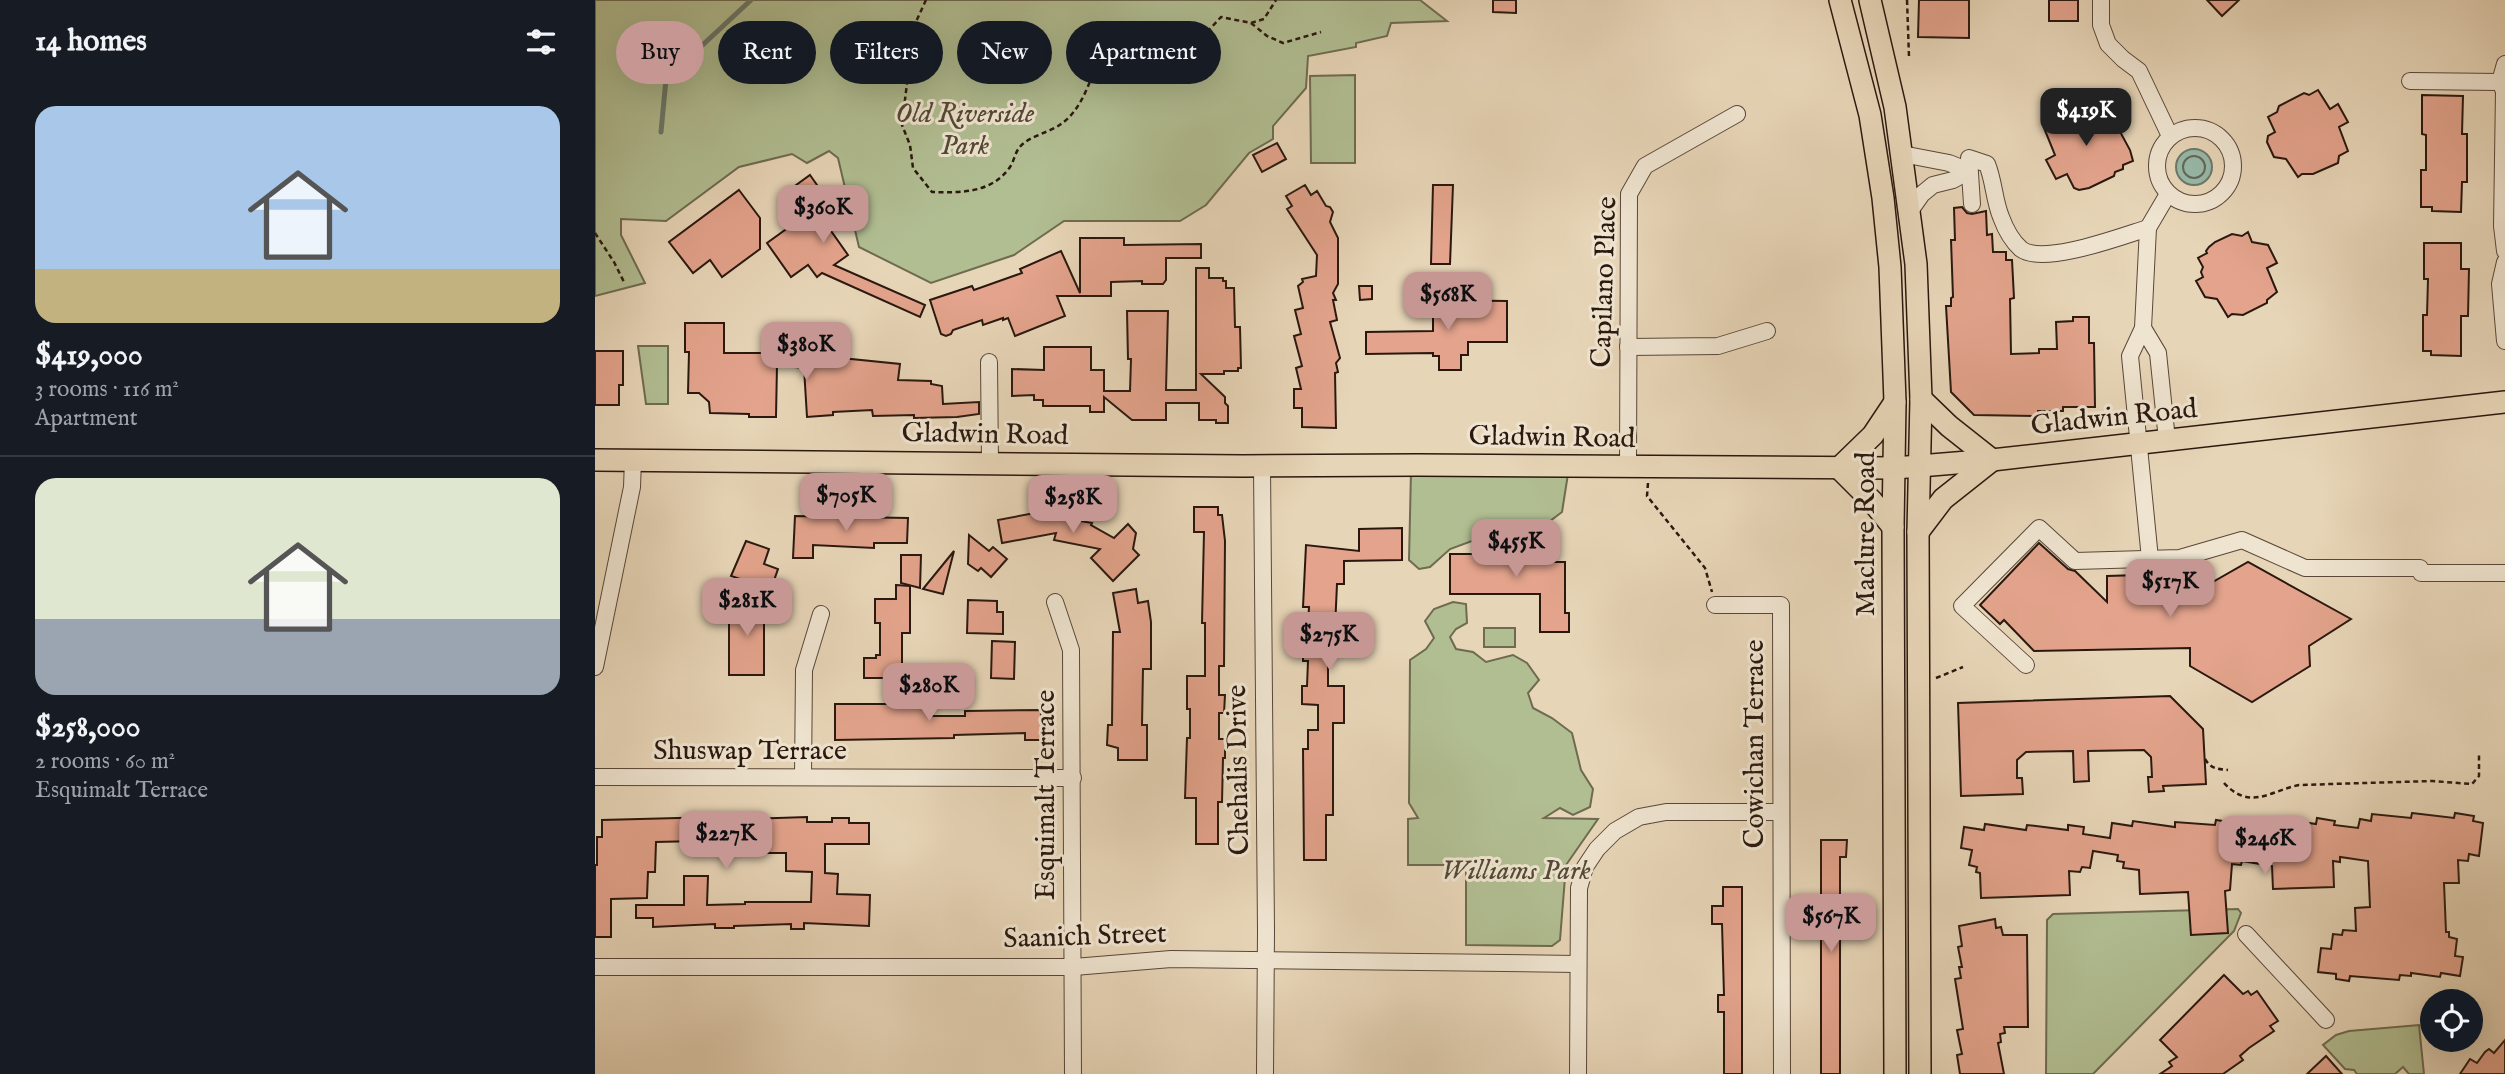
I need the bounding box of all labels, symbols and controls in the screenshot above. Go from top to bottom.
chip: Buy [616,21,704,84]
chip: Rent [718,21,816,84]
chip: Filters [830,21,943,84]
chip: New [957,21,1052,84]
chip: Apartment [1066,21,1221,84]
text: 14 homes [35,23,147,61]
icon: filters [522,23,560,61]
pin: $419K [2037,88,2135,148]
text: $419K [2056,96,2116,125]
park label: Old Riverside Park [896,97,1035,164]
icon: home [235,152,361,278]
pin: $360K [774,186,872,245]
text: $360K [794,193,852,222]
street label: Capilano Place [1585,196,1625,368]
pin: $568K [1399,272,1497,332]
text: $568K [1420,280,1476,309]
pin: $380K [757,322,855,382]
text: $380K [777,330,835,359]
text: $419,000 [35,337,143,375]
text: 3 rooms · 116 m² [35,375,179,404]
street label: Gladwin Road [2029,392,2199,444]
text: Apartment [35,404,138,433]
street label: Gladwin Road [901,416,1069,454]
street label: Gladwin Road [1468,419,1636,457]
street label: Maclure Road [1849,451,1884,617]
pin: $705K [797,474,895,533]
pin: $258K [1024,476,1122,535]
text: $705K [816,481,876,510]
text: $258K [1044,483,1102,512]
pin: $455K [1467,520,1565,579]
icon: home [235,524,361,650]
text: $455K [1487,527,1545,556]
pin: $517K [2121,560,2219,619]
text: $517K [2141,567,2199,596]
pin: $281K [698,578,796,638]
text: $281K [718,586,776,615]
pin: $275K [1280,612,1378,672]
text: $275K [1300,620,1359,649]
street label: Cowichan Terrace [1738,639,1773,848]
pin: $280K [880,664,978,723]
text: $280K [899,671,959,700]
street label: Chehalis Drive [1220,684,1258,856]
street label: Esquimalt Terrace [1029,690,1064,900]
text: $258,000 [35,709,140,747]
street label: Shuswap Terrace [653,734,847,769]
text: 2 rooms · 60 m² [35,747,175,776]
text: Esquimalt Terrace [35,776,208,805]
pin: $227K [677,812,775,871]
pin: $246K [2216,816,2314,876]
text: $227K [695,819,757,848]
text: $246K [2234,824,2296,853]
park label: Williams Park [1441,854,1591,889]
pin: $567K [1782,894,1880,954]
text: $567K [1802,902,1860,931]
street label: Saanich Street [1003,917,1168,957]
map controls [2420,989,2483,1052]
button: locate [2420,989,2483,1052]

